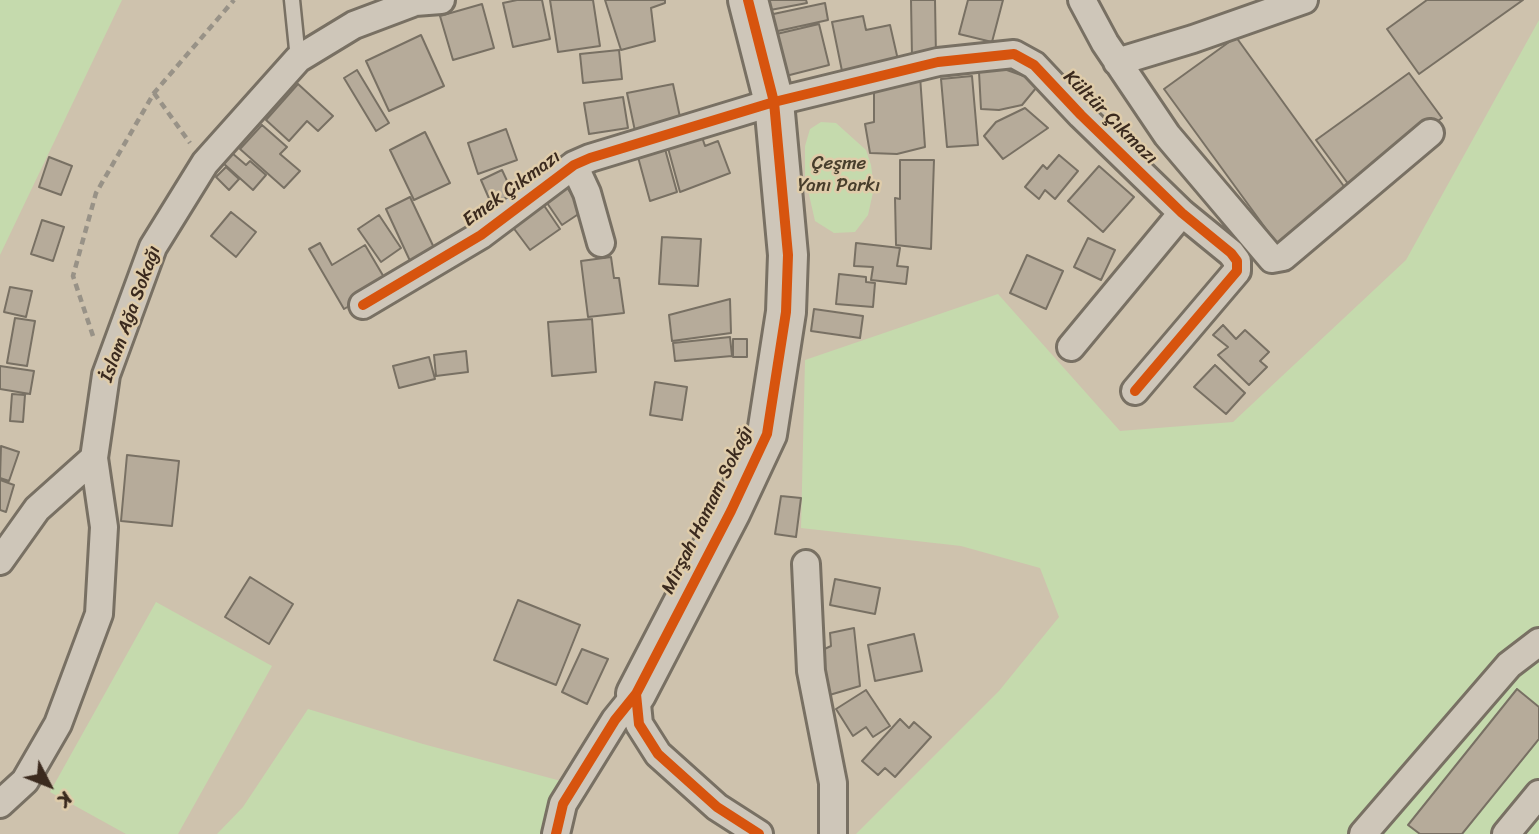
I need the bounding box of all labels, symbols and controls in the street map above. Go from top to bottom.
street label: Kültür Çıkmazı [1058,66,1162,170]
street label: Emek Çıkmazı [459,146,565,232]
park label: Çeşme Yanı Parkı [798,153,880,197]
street label: İslam Ağa Sokağı [96,243,166,385]
street label: Mirşah Hamam Sokağı [657,422,759,598]
north arrow [14,750,84,820]
text: K [49,784,81,815]

